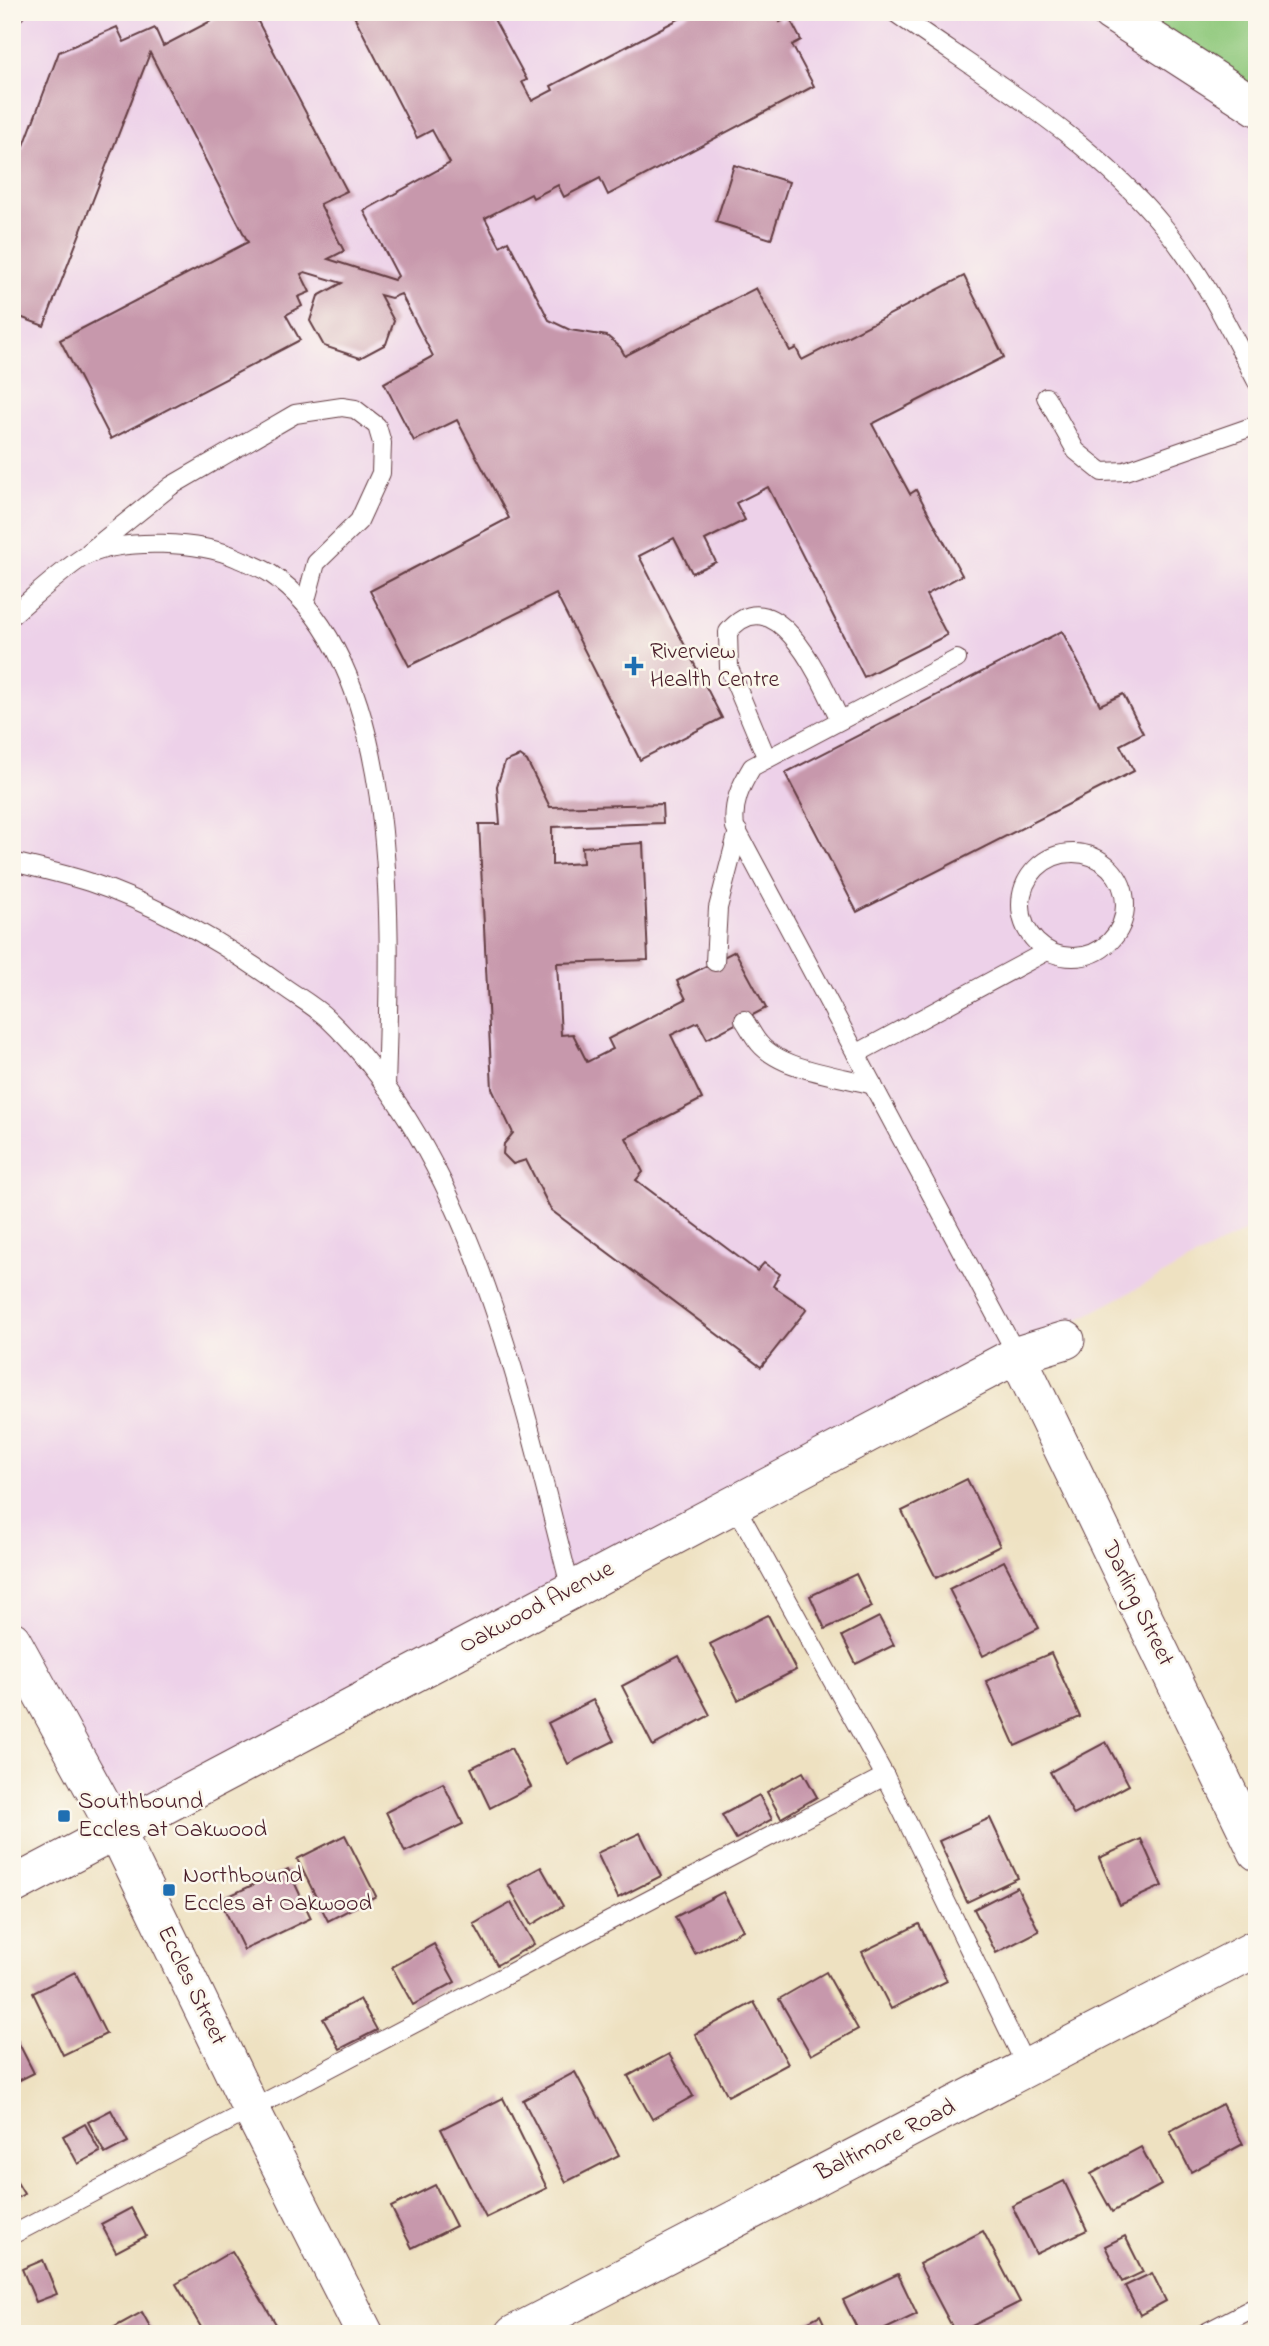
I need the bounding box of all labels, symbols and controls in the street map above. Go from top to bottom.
place label: Riverview Health Centre [650,635,779,698]
marker: Riverview Health Centre [624,656,644,676]
street label: Darling Street [1091,1535,1182,1673]
street label: Oakwood Avenue [453,1552,621,1664]
place label: Southbound Eccles at Oakwood [78,1785,268,1848]
marker: Southbound Eccles at Oakwood [56,1808,72,1824]
place label: Northbound Eccles at Oakwood [183,1859,373,1922]
marker: Northbound Eccles at Oakwood [161,1882,177,1898]
street label: Eccles Street [147,1920,235,2052]
street label: Baltimore Road [809,2090,963,2192]

